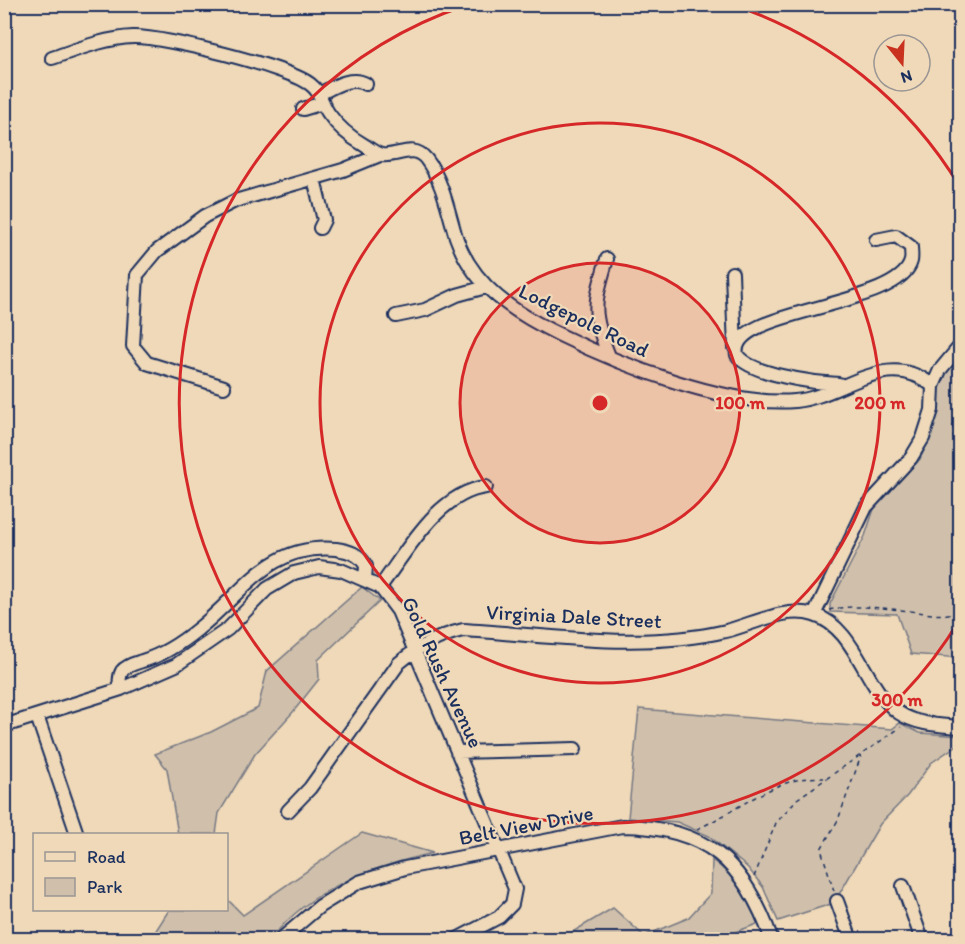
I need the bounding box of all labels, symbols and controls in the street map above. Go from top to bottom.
north arrow [872,33,932,93]
text: N [898,66,915,87]
street label: Lodgepole Road [515,278,653,362]
text: 100 m [715,392,766,414]
text: 200 m [855,392,906,414]
centre of rings [590,393,610,413]
street label: Gold Rush Avenue [397,592,489,752]
street label: Virginia Dale Street [485,599,663,633]
text: 300 m [871,689,923,711]
street label: Belt View Drive [457,800,595,850]
legend [33,833,228,911]
text: Road [87,846,126,868]
text: Park [87,876,122,898]

